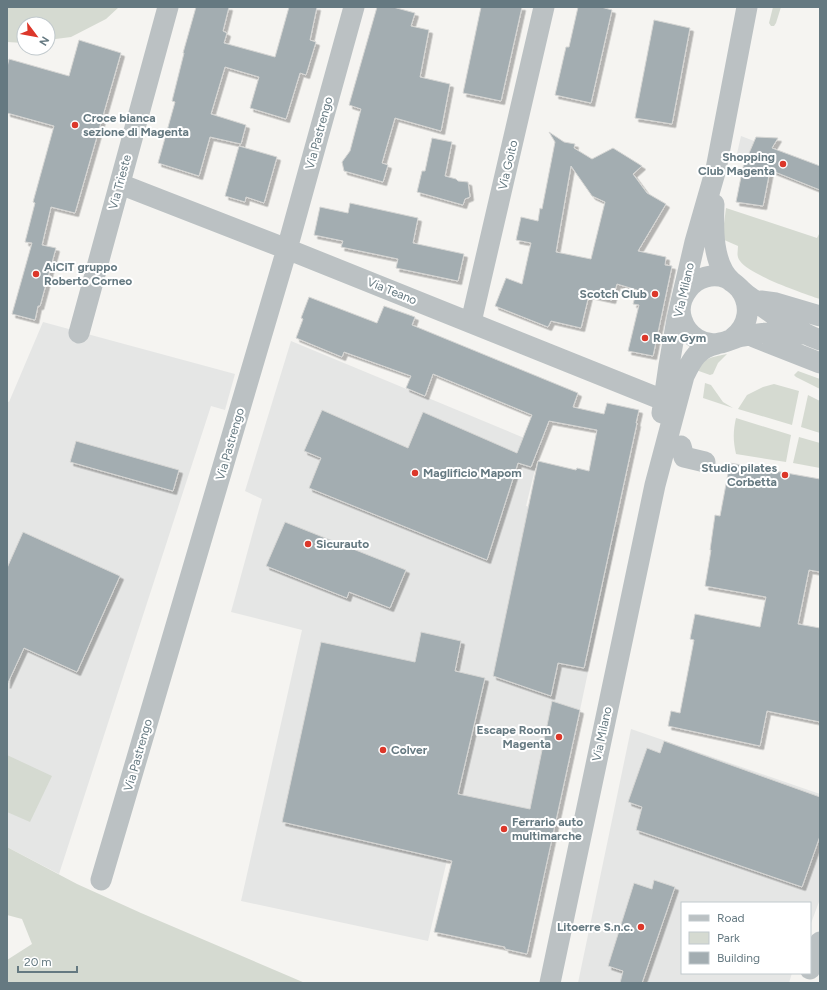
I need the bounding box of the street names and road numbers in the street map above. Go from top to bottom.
street label: Via Pastrengo [303,95,335,171]
street label: Via Goito [495,139,521,191]
street label: Via Trieste [106,153,134,211]
street label: Via Milano [671,261,697,319]
street label: Via Teano [365,275,419,307]
street label: Via Pastrengo [213,406,247,482]
street label: Via Milano [589,705,615,763]
street label: Via Pastrengo [121,717,155,793]

